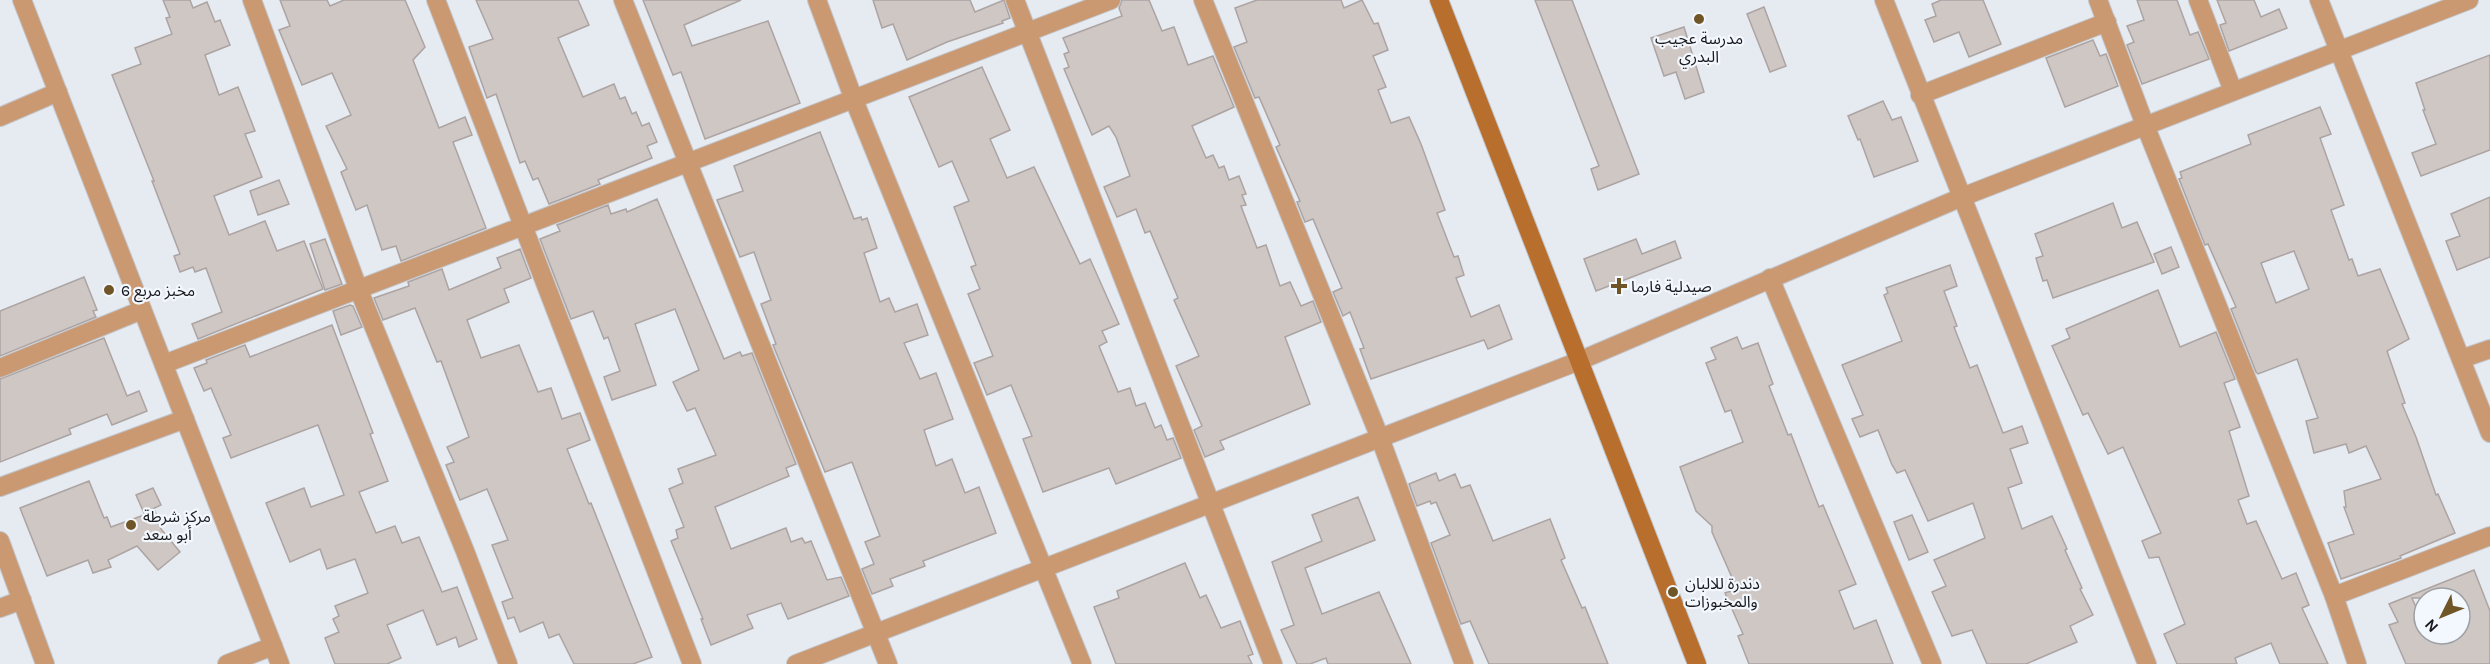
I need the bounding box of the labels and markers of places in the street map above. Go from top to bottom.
marker: مدرسة عجيب البدري [1692,12,1706,26]
place label: مدرسة عجيب البدري [1655,29,1743,68]
place label: صيدلية فارما [1631,277,1712,296]
marker: صيدلية فارما [1612,279,1626,293]
place label: مخبز مربع 6 [121,281,195,303]
marker: مخبز مربع 6 [102,283,116,297]
place label: مركز شرطة أبو سعد [143,507,211,544]
marker: مركز شرطة أبو سعد [124,518,138,532]
place label: دندرة للالبان والمخبوزات [1685,574,1760,611]
marker: دندرة للالبان والمخبوزات [1666,585,1680,599]

